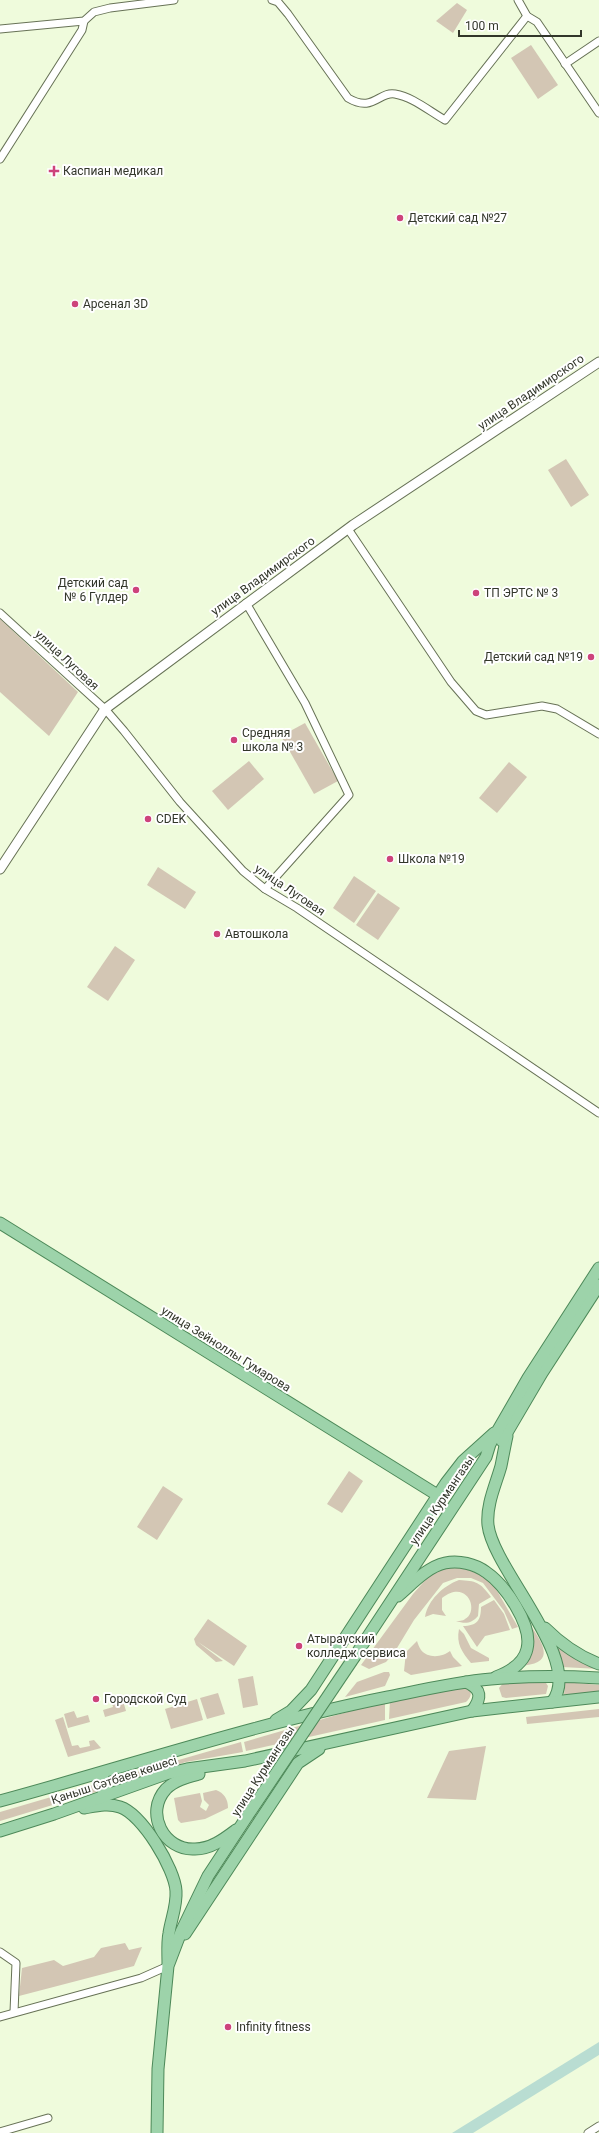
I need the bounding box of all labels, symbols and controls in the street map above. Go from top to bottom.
scale bar [459,12,581,38]
text: 100 m [465,19,499,33]
place label: Каспиан медикал [63,164,163,178]
marker: Каспиан медикал [48,165,60,177]
place label: Детский сад №27 [408,211,507,225]
marker: Детский сад №27 [395,213,405,223]
place label: Арсенал 3D [83,297,148,311]
marker: Арсенал 3D [70,299,80,309]
street label: улица Владимирского [475,351,587,433]
street label: улица Владимирского [208,534,318,618]
place label: Детский сад № 6 Гүлдер [58,576,128,604]
marker: Детский сад № 6 Гүлдер [131,585,141,595]
place label: ТП ЭРТС № 3 [484,586,558,600]
marker: ТП ЭРТС № 3 [471,588,481,598]
street label: улица Луговая [32,627,102,693]
place label: Детский сад №19 [484,650,583,664]
marker: Детский сад №19 [586,652,596,662]
place label: Средняя школа № 3 [242,726,303,754]
marker: Средняя школа № 3 [229,735,239,745]
place label: CDEK [156,812,187,826]
marker: CDEK [143,814,153,824]
place label: Школа №19 [398,852,465,866]
marker: Школа №19 [385,854,395,864]
street label: улица Луговая [252,861,328,919]
place label: Автошкола [225,927,288,941]
marker: Автошкола [212,929,222,939]
street label: улица Зейноллы Гумарова [159,1303,293,1395]
street label: улица Курмангазы [407,1453,477,1547]
place label: Атырауский колледж сервиса [307,1632,406,1660]
marker: Атырауский колледж сервиса [294,1641,304,1651]
place label: Городской Суд [104,1692,187,1706]
marker: Городской Суд [91,1694,101,1704]
street label: улица Курмангазы [228,1723,298,1819]
street label: Қаныш Сәтбаев көшесі [49,1753,179,1807]
place label: Infinity fitness [236,2020,311,2034]
marker: Infinity fitness [223,2022,233,2032]

